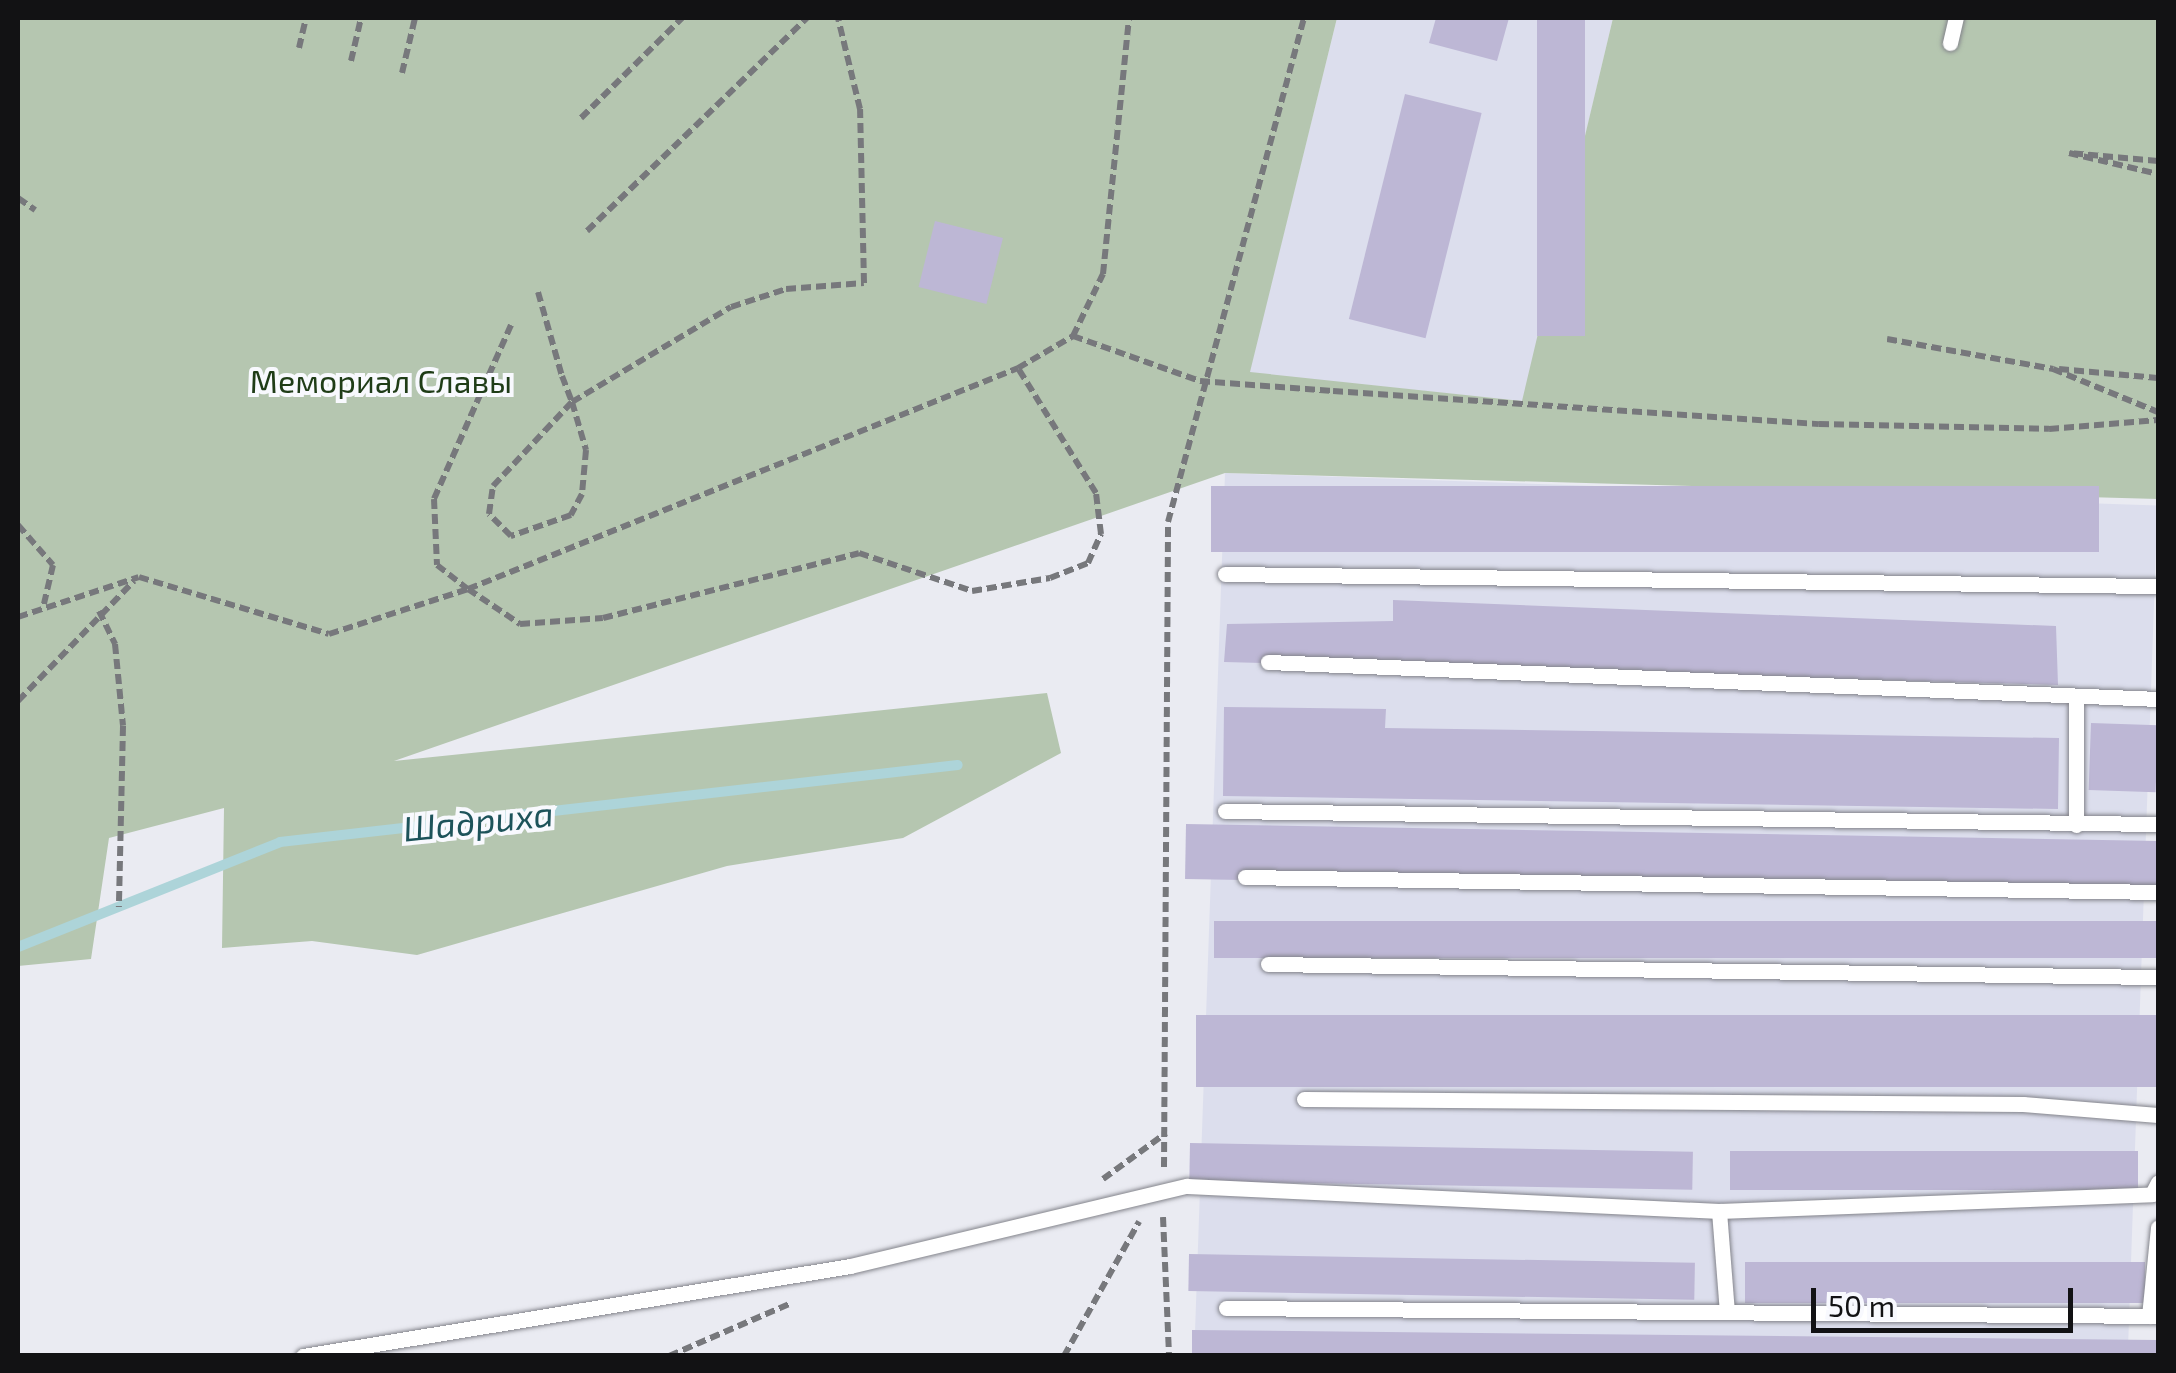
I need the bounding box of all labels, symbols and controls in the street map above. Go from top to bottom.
park label: Мемориал Славы [250,361,512,399]
water label: Шадриха [401,791,555,849]
scale bar [1816,1268,2078,1330]
text: 50 m [1828,1287,1895,1323]

